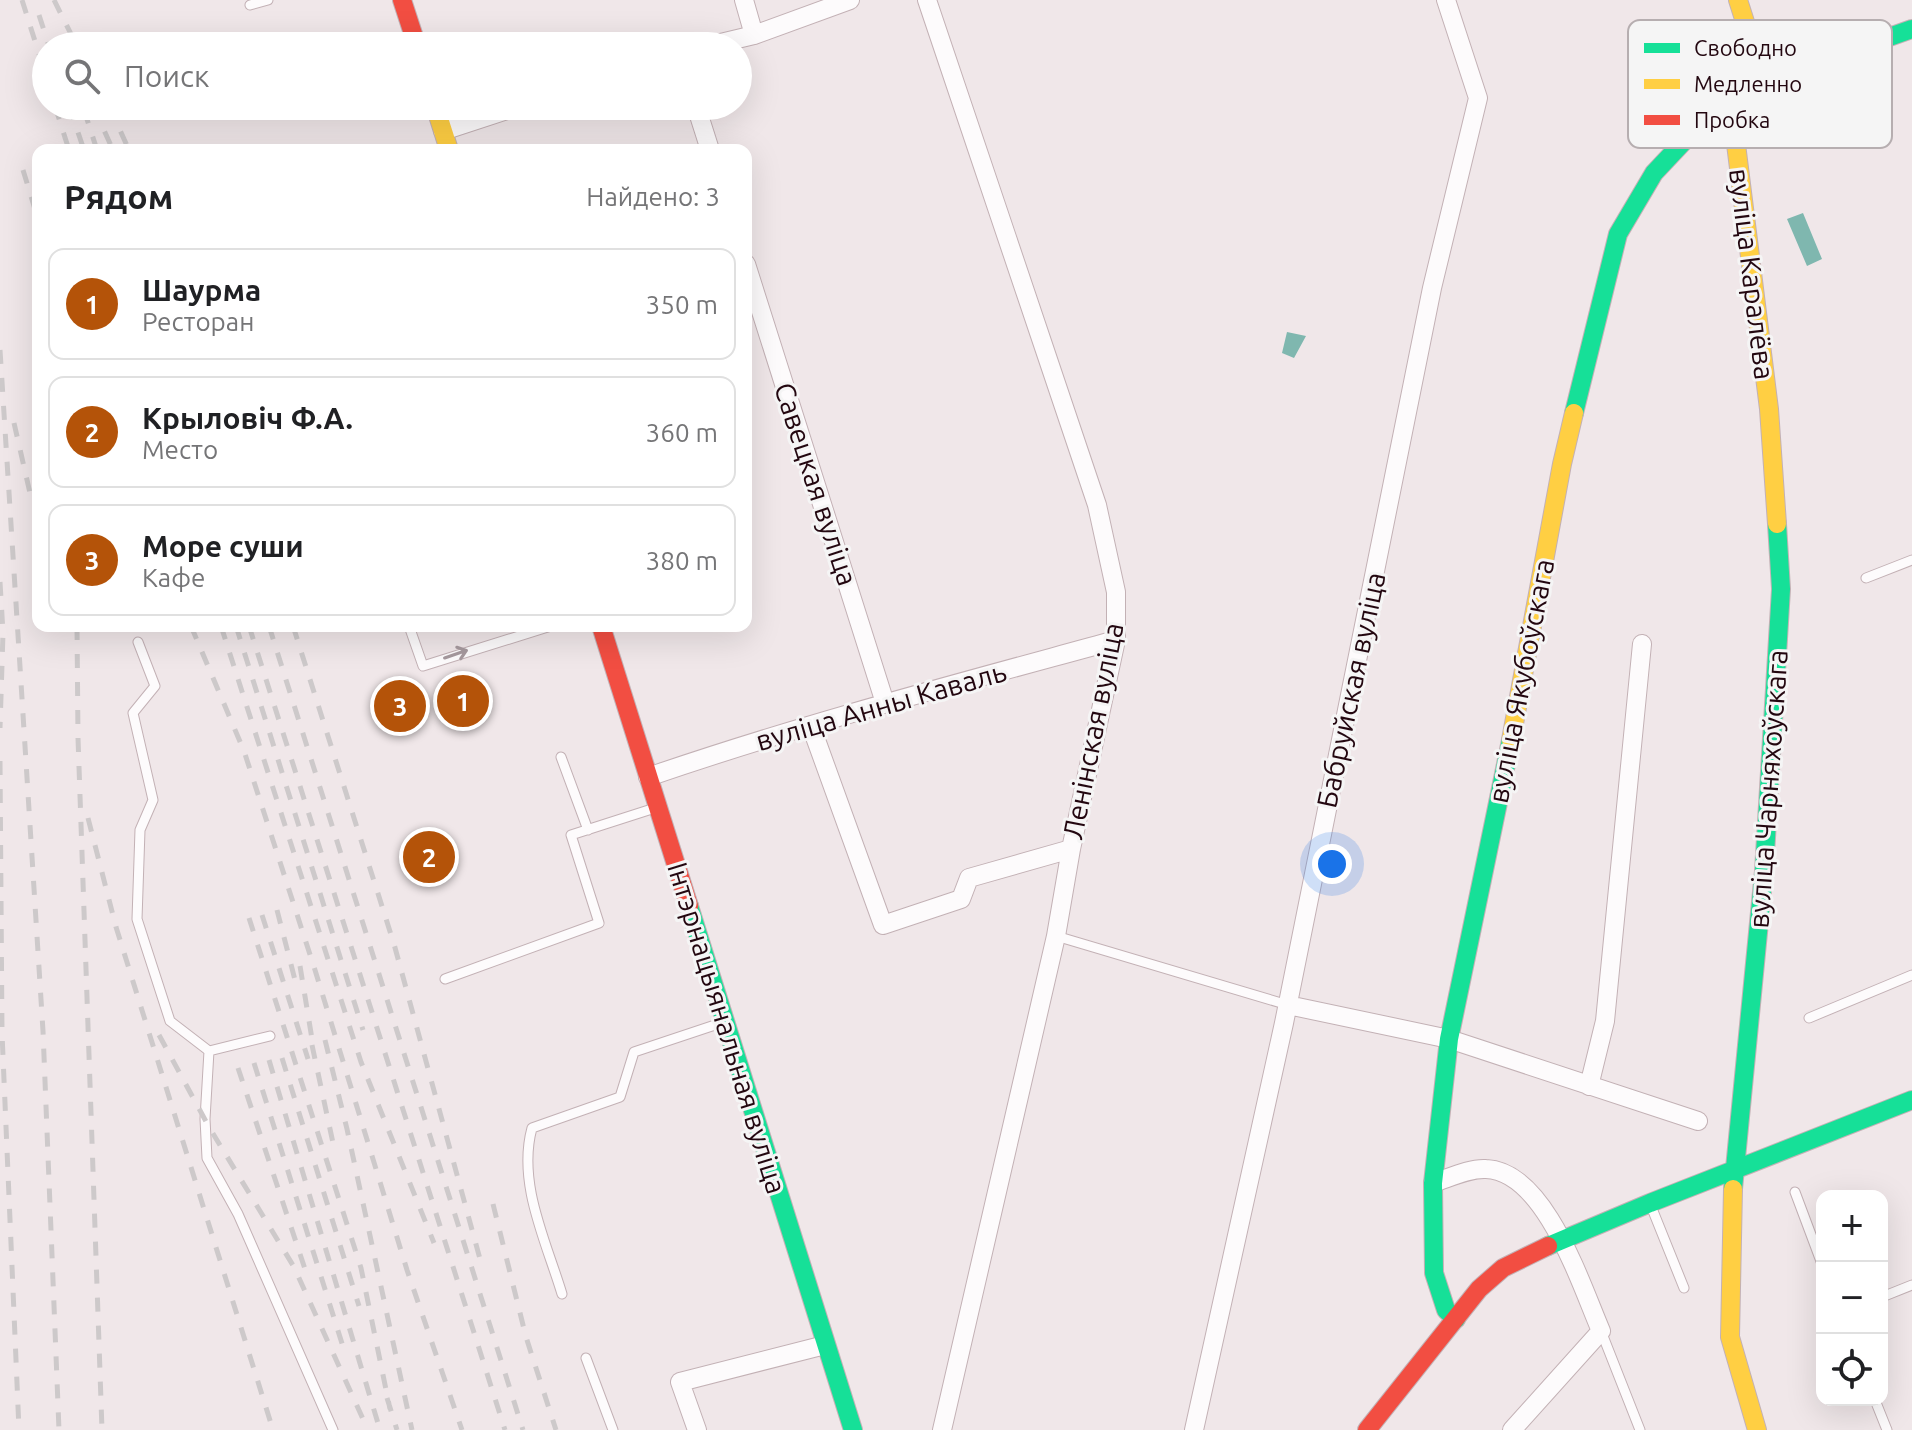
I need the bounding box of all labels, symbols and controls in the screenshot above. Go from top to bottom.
legend [1628,20,1892,148]
search box [32,32,752,120]
text: Свободно [1694,35,1797,60]
icon: search [60,54,104,98]
text: Поиск [124,59,209,93]
text: Медленно [1694,71,1802,96]
text: Пробка [1694,107,1770,132]
street label: вуліца Каралёва [1724,167,1781,381]
text: Рядом [64,177,173,215]
text: Найдено: 3 [586,182,720,211]
text: Шаурма [142,273,261,307]
text: 1 [85,290,99,319]
text: 350 m [646,290,718,319]
text: Ресторан [142,307,254,336]
street label: Савецкая вуліца [769,379,864,589]
text: Крыловіч Ф.А. [142,401,353,435]
text: 2 [85,418,99,447]
text: 360 m [646,418,718,447]
text: Место [142,435,218,464]
text: Море суши [142,529,304,563]
text: 3 [85,546,99,575]
text: 380 m [646,546,718,575]
street label: вуліца Якубоўскага [1482,556,1559,806]
text: Кафе [142,563,205,592]
street label: Бабруйская вуліца [1310,569,1391,811]
street label: Ленінская вуліца [1056,620,1129,842]
one-way arrow [443,646,468,661]
street label: вуліца Чарняхоўскага [1742,649,1793,929]
street label: вуліца Анны Каваль [752,655,1010,756]
pin: 1 [437,671,489,731]
pin: 3 [374,676,426,736]
pin: 2 [403,827,455,887]
your location [1312,844,1352,884]
street label: Інтэрнацыянальная вуліца [662,858,793,1197]
map controls [1816,1190,1888,1406]
button: + [1816,1190,1888,1262]
button: − [1816,1262,1888,1334]
button: locate [1816,1334,1888,1406]

